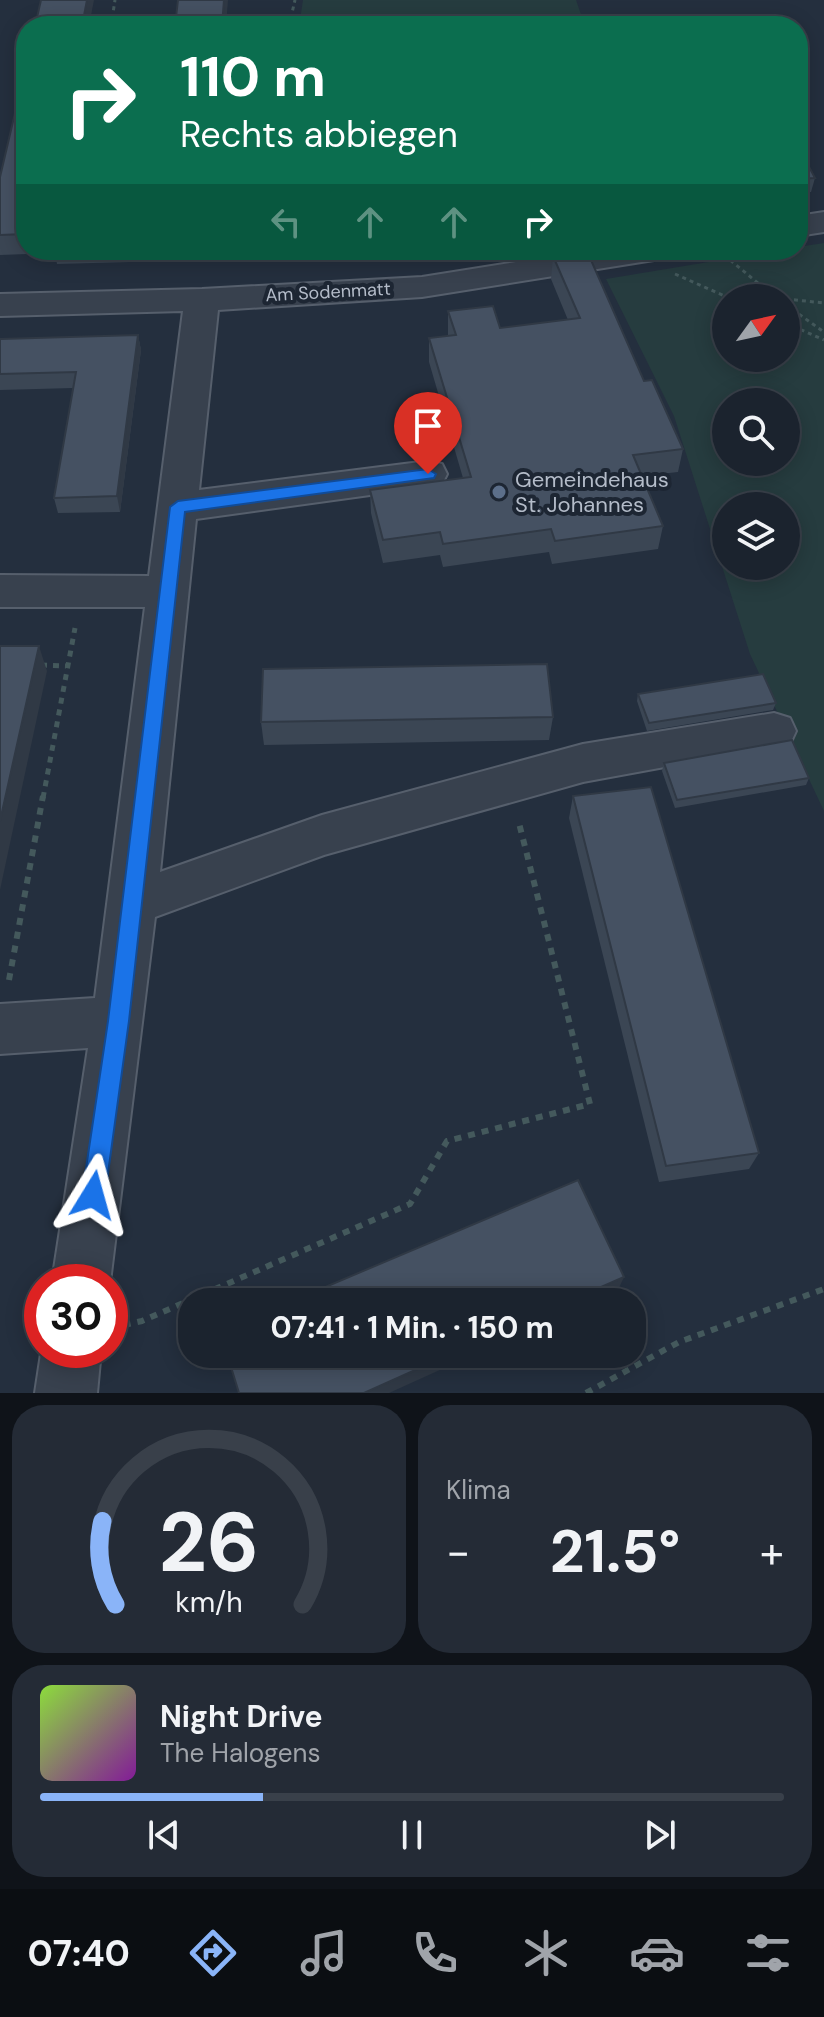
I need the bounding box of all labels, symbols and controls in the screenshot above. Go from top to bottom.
text: 110 m [180,40,326,113]
icon: right [48,48,152,152]
text: Rechts abbiegen [180,111,458,158]
icon: left [264,200,308,244]
icon: ahead [348,200,392,244]
icon: ahead [432,200,476,244]
icon: right [516,200,560,244]
street label: Am Sodenmatt [265,277,391,307]
north arrow [712,284,800,372]
map controls [712,284,800,580]
button: search [712,388,800,476]
pin [394,392,462,474]
icon: arrive [406,404,450,448]
place label: Gemeindehaus St. Johannes [515,465,669,519]
marker: Gemeindehaus St. Johannes [490,483,508,501]
button: layers [712,492,800,580]
position arrow [51,1153,135,1237]
speed limit sign: 30 [24,1264,128,1368]
text: 07:41 · 1 Min. · 150 m [270,1308,554,1347]
text: Klima [446,1473,511,1507]
text: 26 [159,1488,259,1597]
text: 21.5° [550,1512,680,1591]
text: − [446,1523,470,1581]
text: + [760,1523,784,1581]
text: km/h [175,1584,243,1621]
text: Night Drive [160,1697,323,1736]
text: The Halogens [160,1736,320,1770]
icon: previous [142,1813,186,1857]
icon: pause [390,1813,434,1857]
icon: next [638,1813,682,1857]
icon: directions [185,1925,241,1981]
icon: music [296,1925,352,1981]
icon: phone [407,1925,463,1981]
icon: climate [518,1925,574,1981]
icon: car [629,1925,685,1981]
icon: filters [740,1925,796,1981]
text: 07:40 [28,1930,130,1977]

